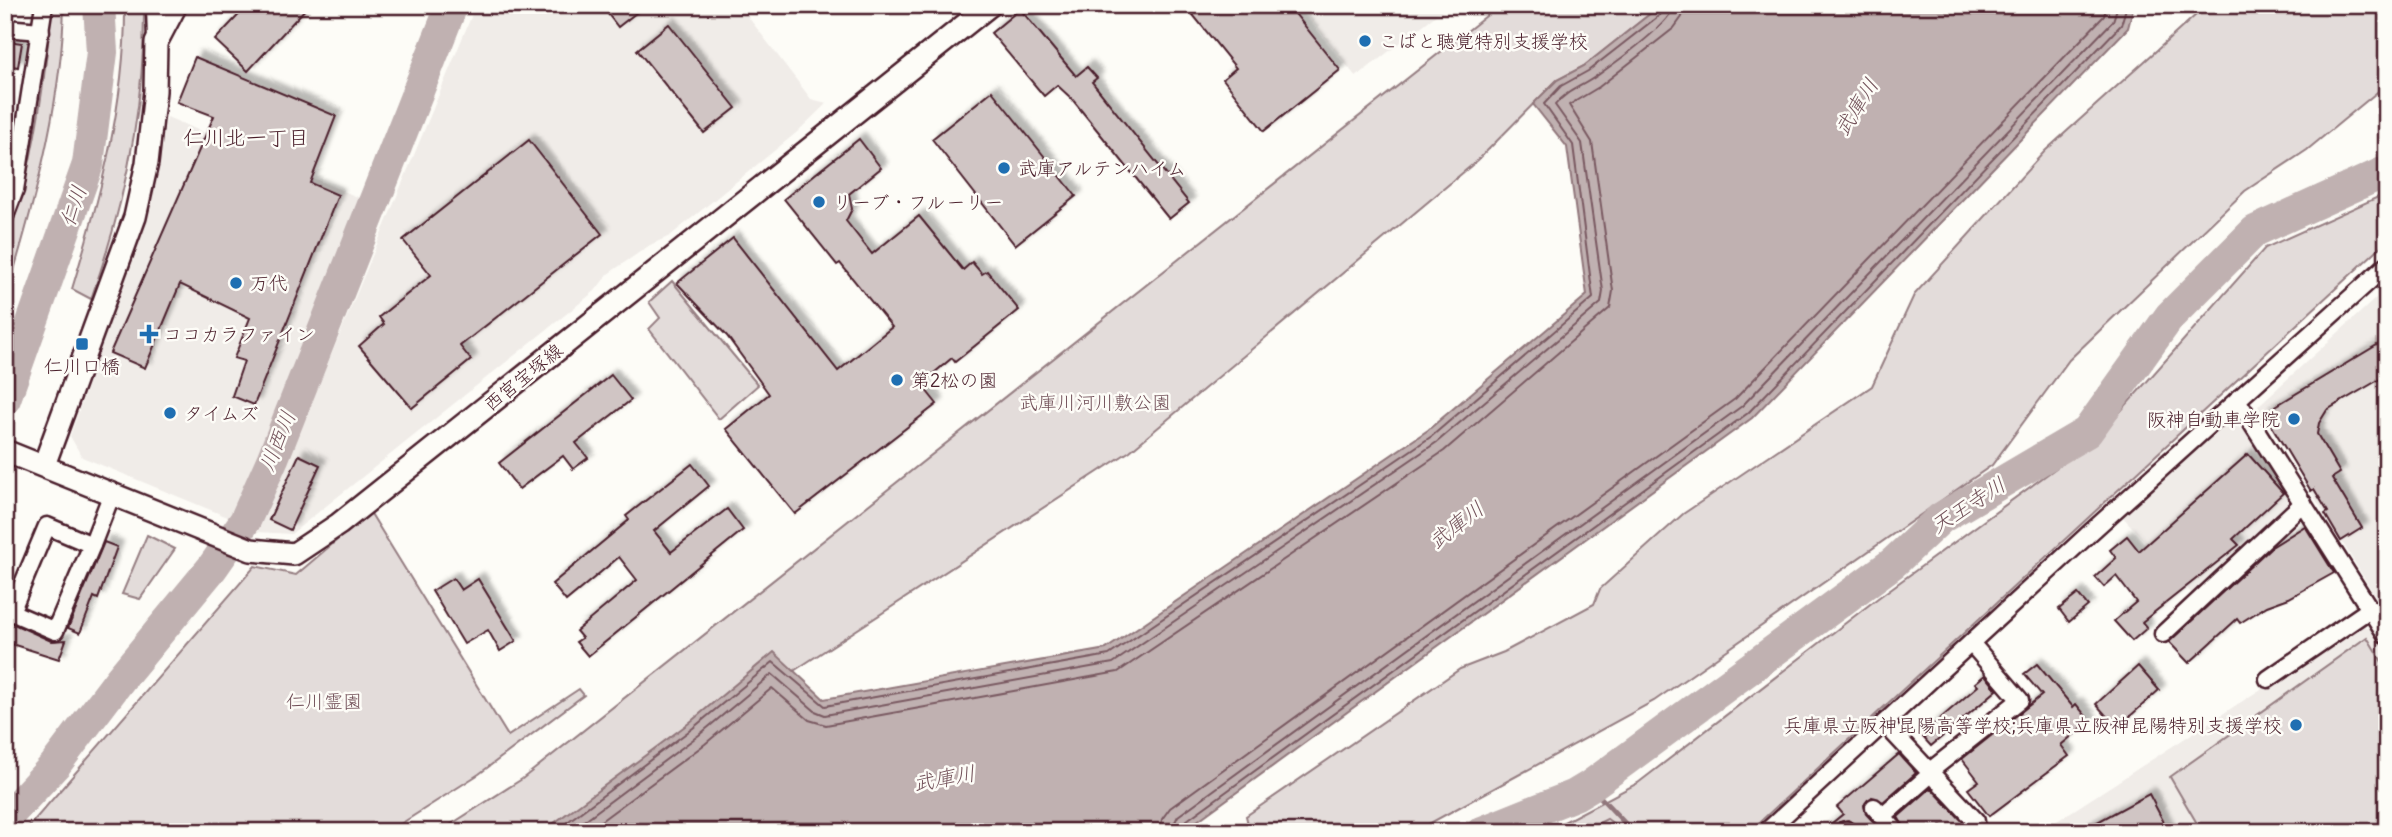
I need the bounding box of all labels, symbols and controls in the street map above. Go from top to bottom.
place label: こばと聴覚特別支援学校 [1379,29,1588,53]
marker: こばと聴覚特別支援学校 [1357,33,1373,49]
water label: 武庫川 [1828,73,1884,141]
district label: 仁川北一丁目 [183,124,309,151]
place label: 武庫アルテンハイム [1018,156,1186,180]
marker: 武庫アルテンハイム [996,160,1012,176]
water label: 仁川 [53,182,93,230]
place label: リーブ・フルーリー [833,190,1003,214]
marker: リーブ・フルーリー [811,194,827,210]
place label: 万代 [250,271,288,295]
marker: 万代 [228,275,244,291]
place label: ココカラファイン [163,322,315,346]
marker: ココカラファイン [141,326,157,342]
marker: 仁川口橋 [74,336,90,352]
street label: 西宮宝塚線 [479,338,567,416]
place label: 仁川口橋 [44,354,120,378]
place label: 第2松の園 [911,368,997,392]
marker: 第2松の園 [889,372,905,388]
park label: 武庫川河川敷公園 [1019,390,1171,414]
place label: タイムズ [184,401,258,425]
marker: タイムズ [162,405,178,421]
water label: 川西川 [253,407,301,475]
place label: 阪神自動車学院 [2147,407,2280,431]
marker: 阪神自動車学院 [2286,411,2302,427]
water label: 天王寺川 [1925,471,2011,539]
water label: 武庫川 [1423,495,1489,555]
park label: 仁川霊園 [286,689,362,713]
place label: 兵庫県立阪神昆陽高等学校;兵庫県立阪神昆陽特別支援学校 [1783,713,2282,737]
marker: 兵庫県立阪神昆陽高等学校;兵庫県立阪神昆陽特別支援学校 [2288,717,2304,733]
water label: 武庫川 [911,759,977,797]

